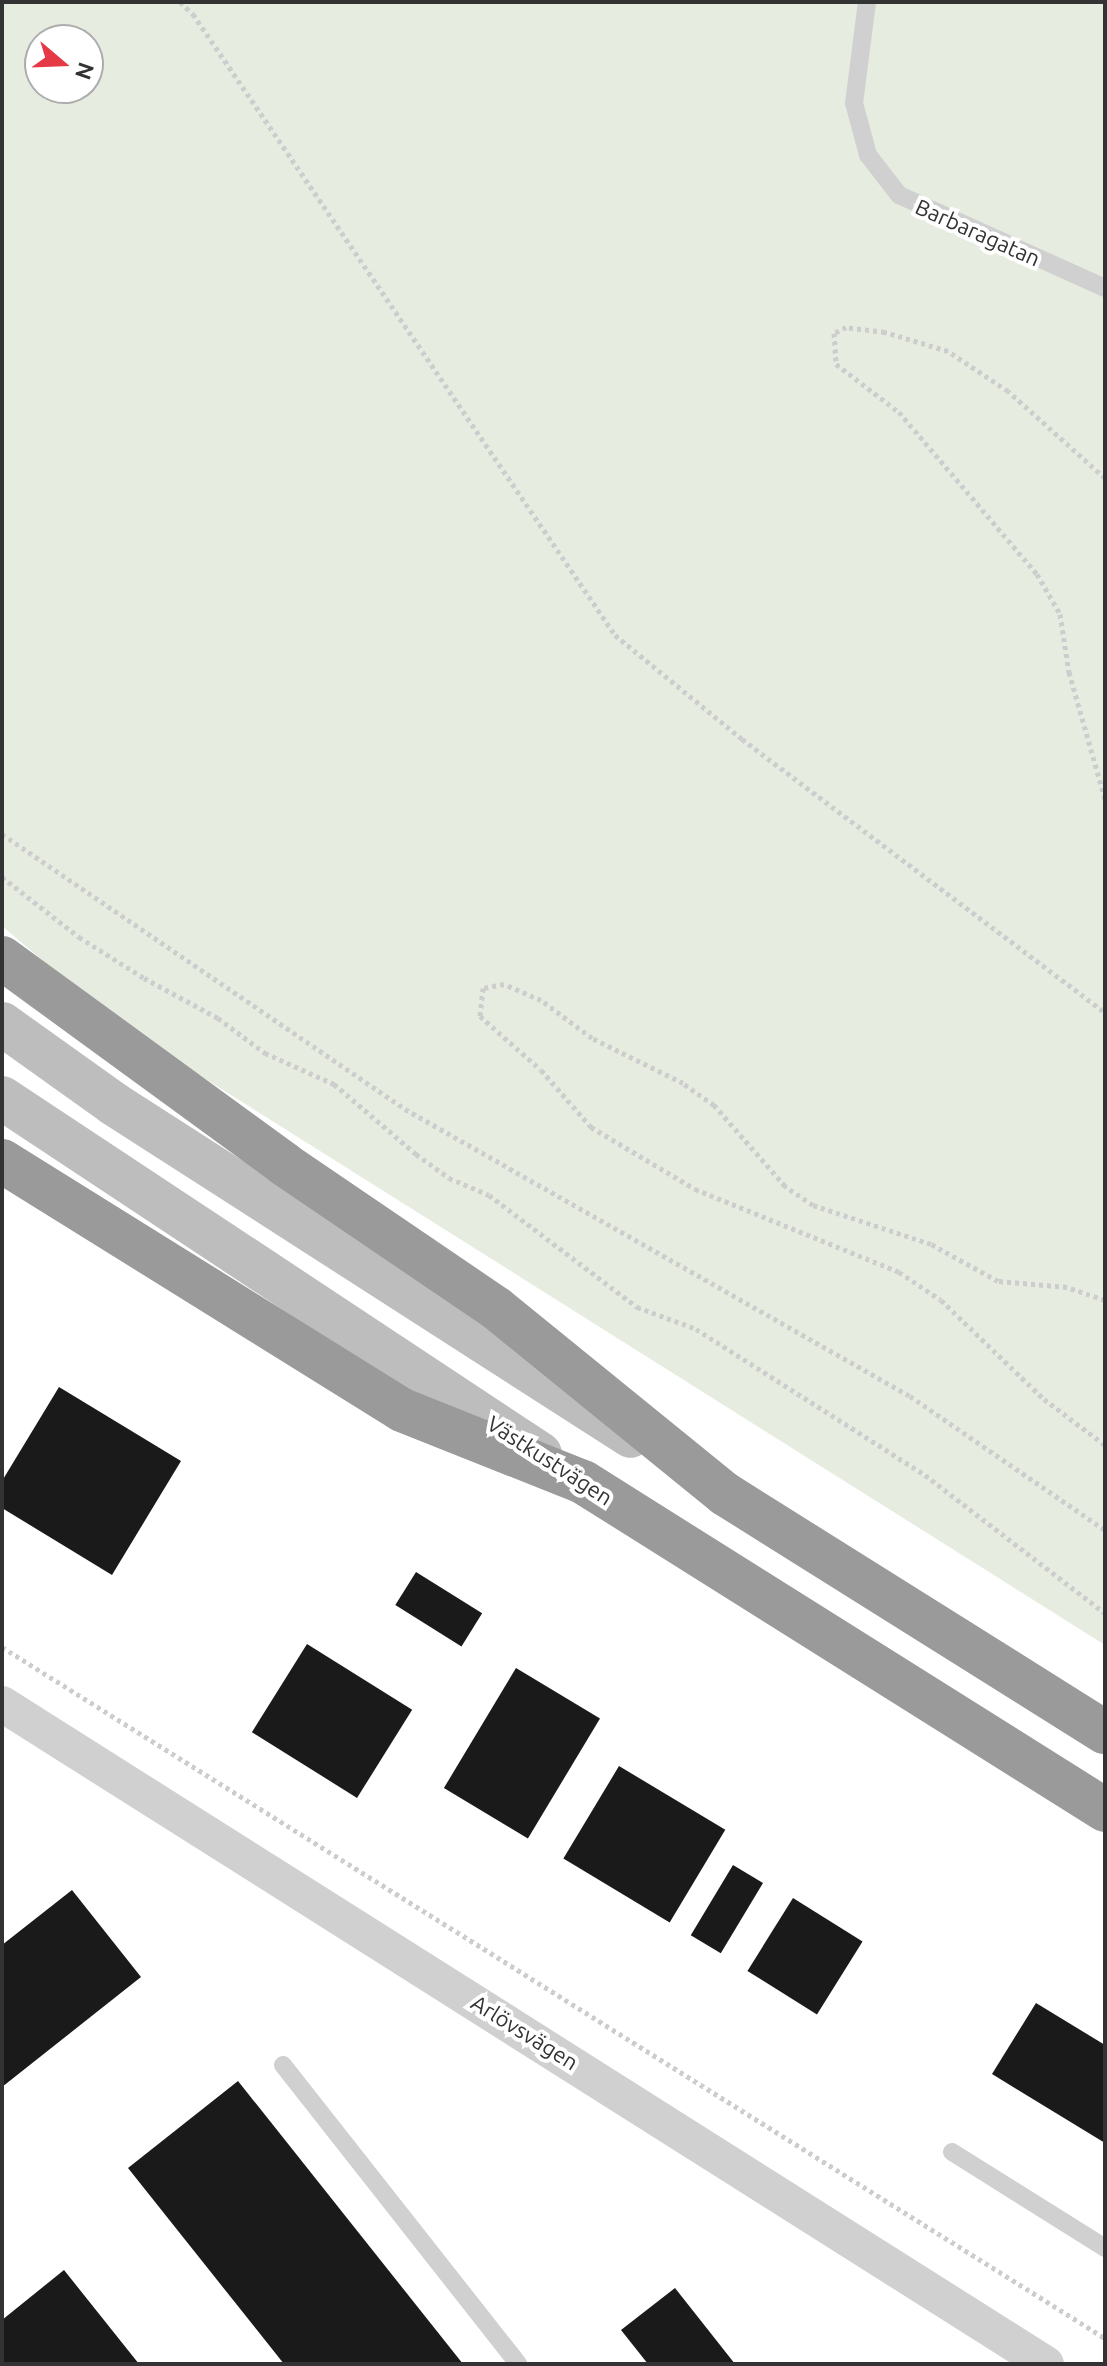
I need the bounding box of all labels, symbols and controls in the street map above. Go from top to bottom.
north arrow [24,24,104,104]
text: N [71,59,100,83]
street label: Barbaragatan [911,193,1045,271]
street label: Västkustvägen [482,1410,618,1510]
street label: Arlövsvägen [467,1989,583,2075]

